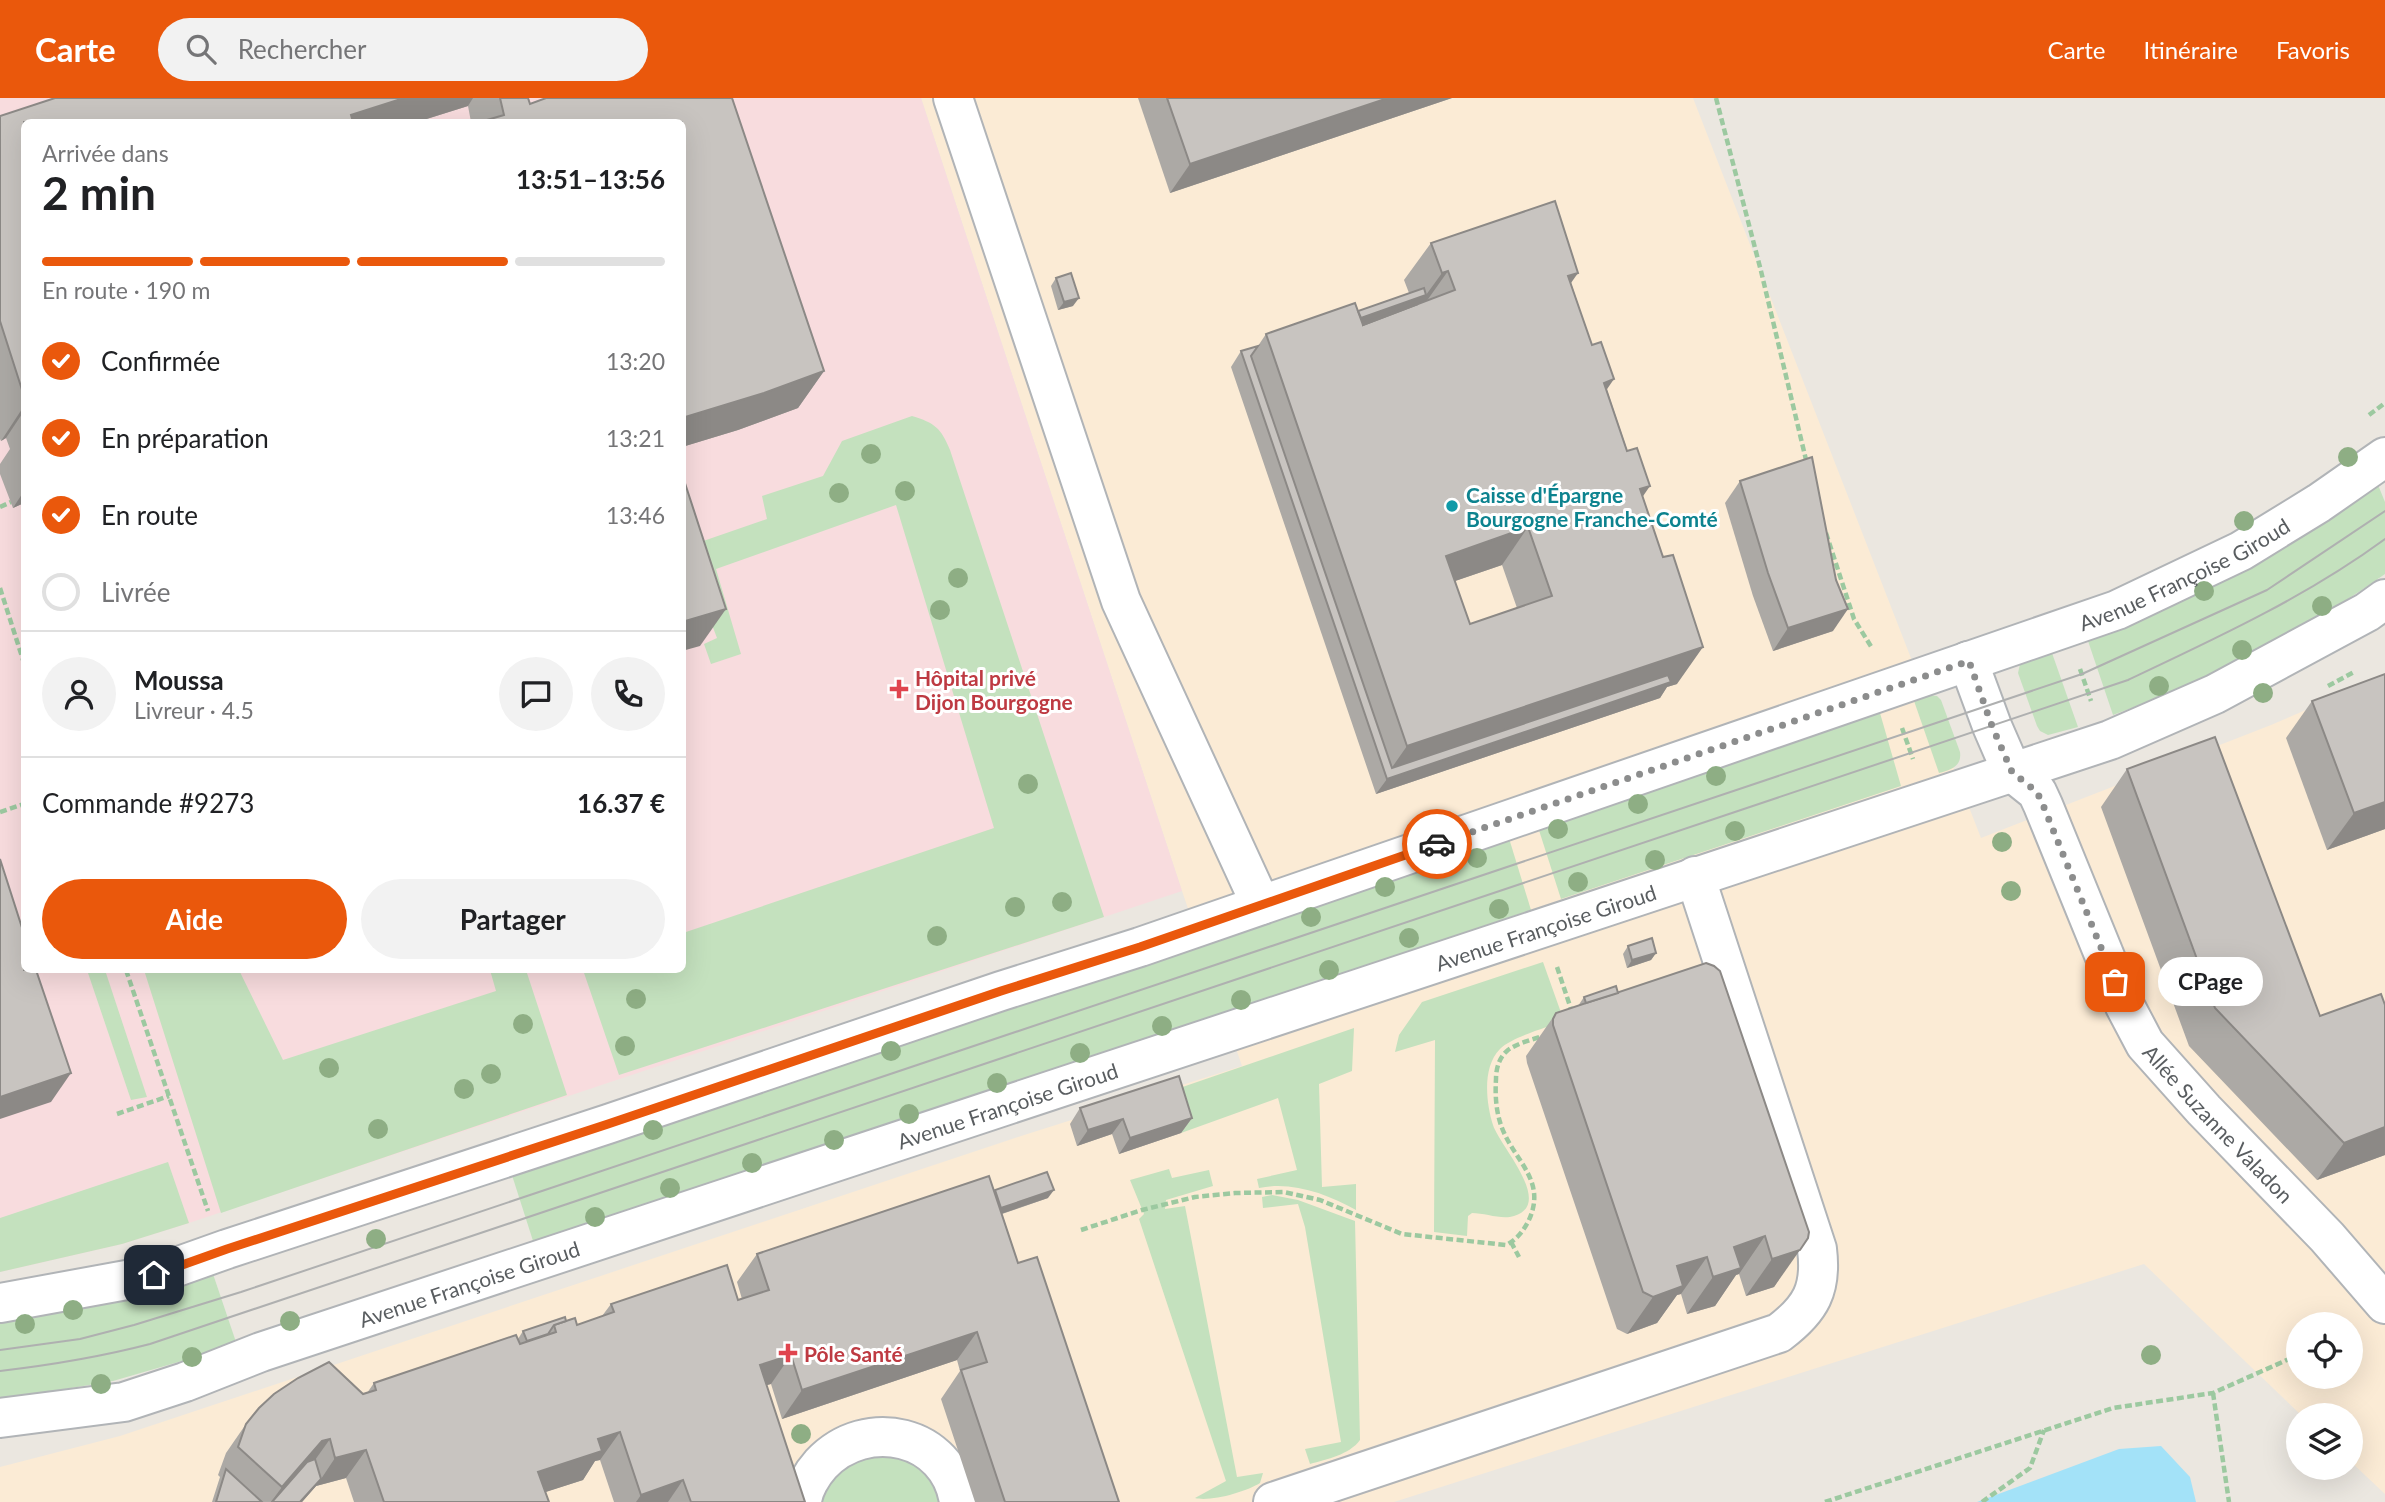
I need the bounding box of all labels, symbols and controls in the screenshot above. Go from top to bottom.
search box [158,18,648,81]
text: Carte [35,29,116,69]
icon: search [182,30,220,68]
text: Rechercher [238,33,367,65]
text: Carte [2048,35,2106,64]
text: Itinéraire [2144,35,2238,64]
text: Favoris [2276,35,2350,64]
text: Arrivée dans [42,139,169,167]
text: 13:51–13:56 [516,163,665,195]
text: 2 min [42,165,156,220]
text: En route · 190 m [42,276,210,304]
icon: check [42,342,80,380]
text: Confirmée [101,345,220,377]
text: 13:20 [606,347,665,375]
icon: check [42,419,80,457]
text: En préparation [101,422,269,454]
text: 13:21 [606,424,665,452]
place label: Caisse d'Épargne Bourgogne Franche-Comté [1466,482,1718,531]
icon: check [42,496,80,534]
marker: Caisse d'Épargne Bourgogne Franche-Comté [1444,498,1460,514]
text: En route [101,499,198,531]
text: 13:46 [606,501,665,529]
street label: Avenue Françoise Giroud [2075,512,2294,635]
text: Livrée [101,576,170,608]
button: person [42,657,116,731]
button: chat [499,657,573,731]
button: phone [591,657,665,731]
text: Moussa [134,664,224,696]
place label: Hôpital privé Dijon Bourgogne [915,665,1073,714]
marker: Hôpital privé Dijon Bourgogne [889,679,909,699]
text: Livreur · 4.5 [134,696,254,724]
text: Commande #9273 [42,787,254,819]
text: 16.37 € [577,787,665,819]
courier [1402,809,1472,879]
icon: car [1418,825,1456,863]
button: Aide [42,879,347,959]
button: Partager [361,879,665,959]
street label: Avenue Françoise Giroud [1432,879,1659,975]
pin [2085,952,2145,1012]
callout: CPage [2157,958,2262,1006]
icon: bag [2096,963,2134,1001]
text: CPage [2178,967,2243,995]
street label: Allée Suzanne Valadon [2139,1039,2299,1207]
street label: Avenue Françoise Giroud [894,1057,1121,1153]
street label: Avenue Françoise Giroud [355,1235,583,1331]
pin [124,1245,184,1305]
icon: home [135,1256,173,1294]
map controls [2286,1312,2363,1480]
button: locate [2286,1312,2363,1389]
place label: Pôle Santé [804,1341,903,1366]
marker: Pôle Santé [778,1343,798,1363]
button: layers [2286,1403,2363,1480]

